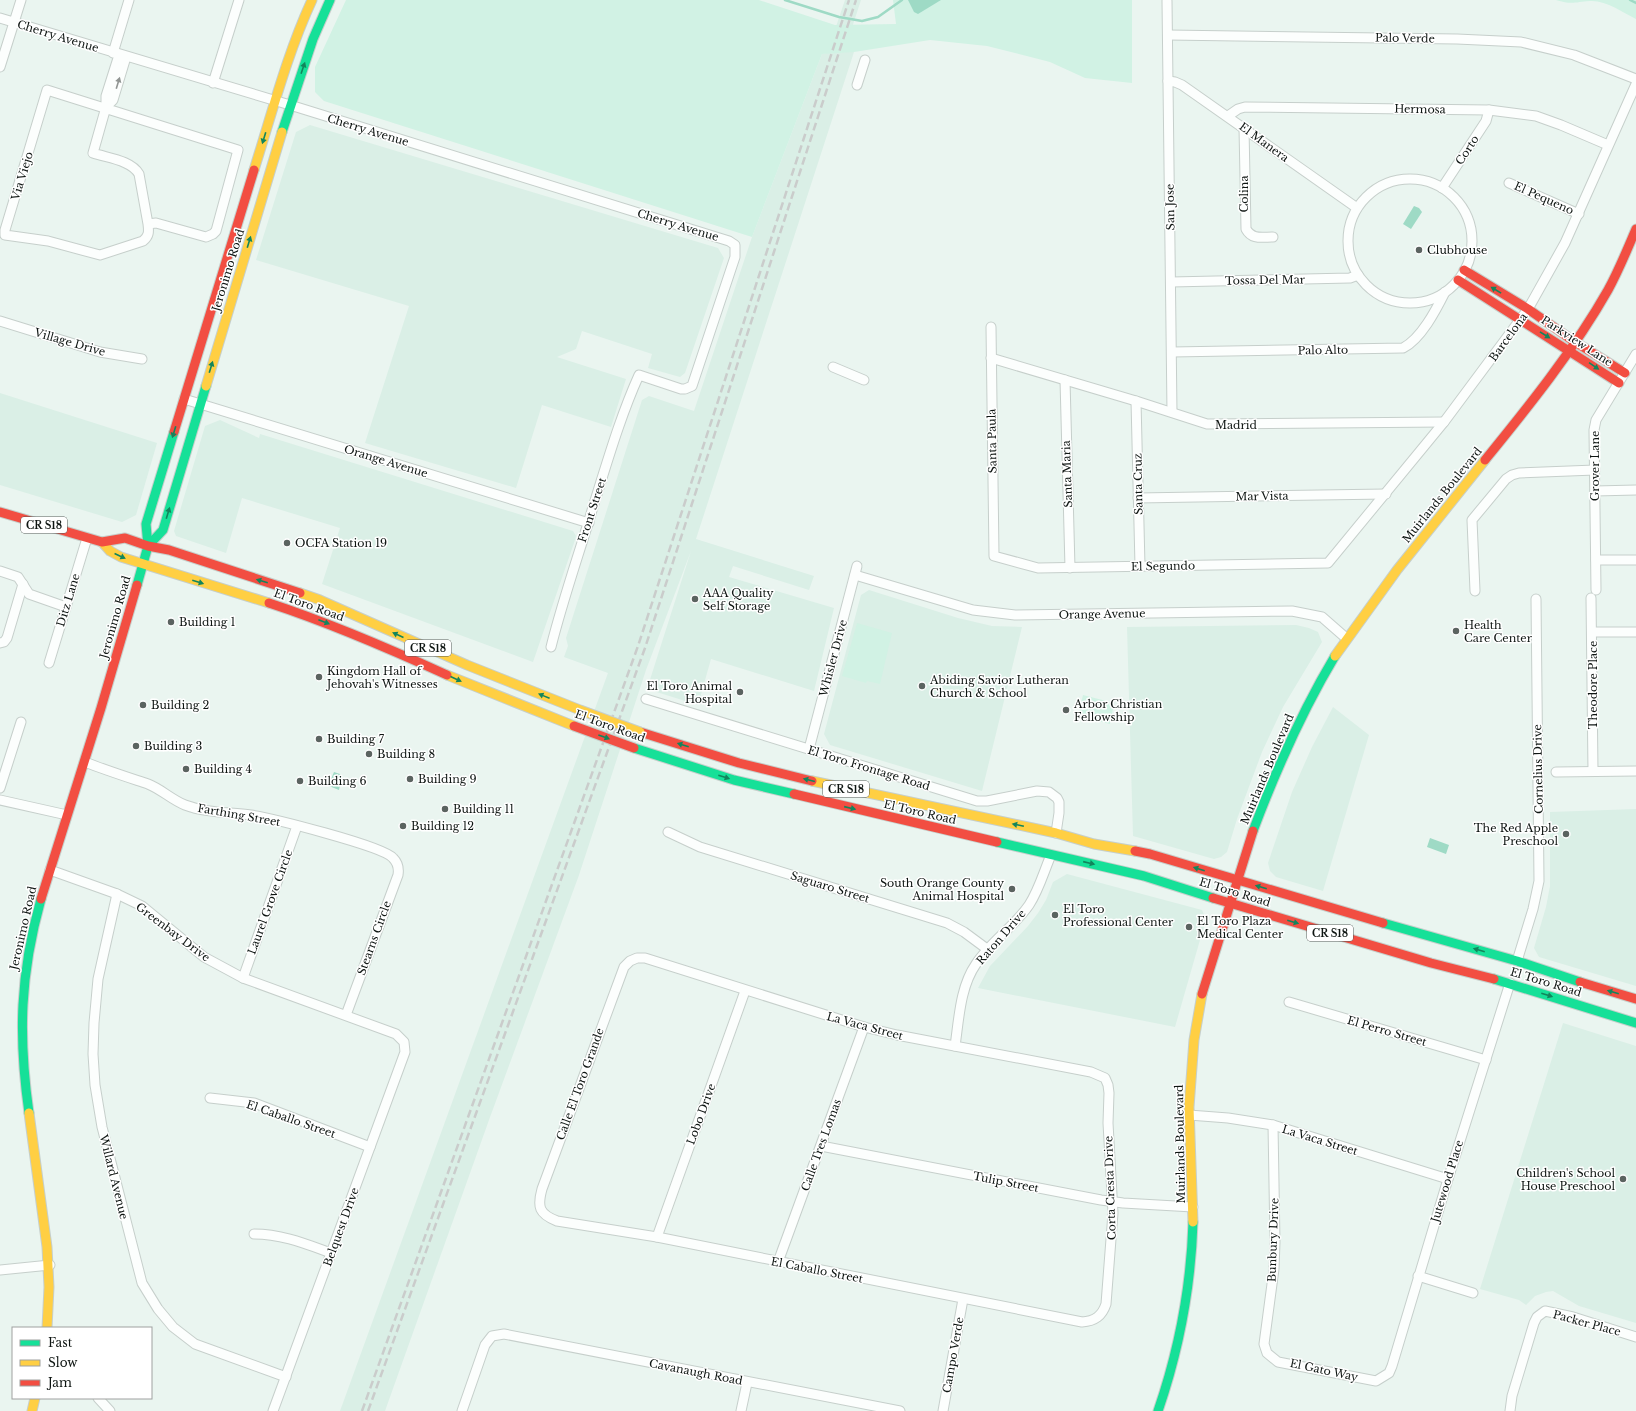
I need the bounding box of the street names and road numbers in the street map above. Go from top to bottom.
street label: Cherry Avenue [16,17,100,55]
street label: Palo Verde [1375,30,1435,46]
street label: Hermosa [1394,102,1447,116]
street label: Cherry Avenue [326,111,410,149]
street label: El Manera [1236,119,1292,165]
street label: Corto [1452,133,1482,167]
street label: Via Viejo [8,150,36,203]
street label: Colina [1237,175,1251,213]
street label: El Pequeno [1512,179,1576,217]
street label: San Jose [1163,184,1177,230]
street label: Cherry Avenue [636,206,720,244]
street label: Jeronimo Road [208,227,247,315]
street label: Tossa Del Mar [1225,272,1306,288]
street label: Barcelona [1486,309,1531,364]
street label: Parkview Lane [1539,313,1615,369]
street label: Village Drive [32,325,107,359]
street label: Palo Alto [1298,343,1348,357]
street label: Santa Paula [984,408,1000,473]
street label: Madrid [1215,418,1258,432]
street label: Grover Lane [1588,431,1602,501]
street label: Santa Maria [1059,439,1075,508]
street label: Orange Avenue [342,442,430,480]
street label: Muirlands Boulevard [1399,444,1485,546]
street label: Santa Cruz [1130,453,1146,515]
street label: Front Street [575,475,609,544]
street label: Mar Vista [1235,489,1290,503]
road number: CR S18 [21,517,67,533]
street label: El Segundo [1131,558,1195,574]
street label: Ditz Lane [53,572,83,628]
street label: Jeronimo Road [96,573,134,662]
street label: El Toro Road [272,586,347,624]
street label: Orange Avenue [1058,606,1146,622]
street label: Whisler Drive [816,618,850,699]
road number: CR S18 [405,640,451,656]
street label: Theodore Place [1586,641,1600,729]
street label: El Toro Road [573,707,648,745]
street label: Muirlands Boulevard [1237,711,1297,826]
street label: Cornelius Drive [1530,724,1546,814]
street label: El Toro Frontage Road [806,743,932,793]
road number: CR S18 [823,781,869,797]
street label: El Toro Road [882,797,958,827]
street label: Farthing Street [196,801,282,829]
street label: Laurel Grove Circle [244,848,296,956]
street label: Saguaro Street [789,868,872,906]
street label: El Toro Road [1198,874,1273,910]
street label: Jeronimo Road [6,884,40,973]
street label: Stearns Circle [354,899,394,977]
street label: Greenbay Drive [133,900,213,964]
street label: Raton Drive [973,907,1029,967]
road number: CR S18 [1307,925,1353,941]
street label: El Toro Road [1509,964,1584,1000]
street label: La Vaca Street [825,1009,906,1043]
street label: El Perro Street [1346,1013,1429,1049]
street label: Calle El Toro Grande [553,1026,607,1142]
street label: Lobo Drive [683,1081,719,1147]
street label: Muirlands Boulevard [1172,1084,1188,1204]
street label: El Caballo Street [245,1097,338,1141]
street label: Calle Tres Lomas [798,1097,844,1193]
street label: La Vaca Street [1280,1122,1360,1158]
street label: Willard Avenue [96,1132,131,1221]
street label: Corta Cresta Drive [1101,1136,1119,1240]
street label: Jutewood Place [1427,1138,1466,1226]
street label: Tulip Street [972,1169,1041,1195]
street label: Belquest Drive [320,1186,362,1268]
street label: Bunbury Drive [1265,1198,1281,1282]
street label: El Caballo Street [770,1254,865,1286]
street label: Packer Place [1552,1307,1622,1339]
street label: Campo Verde [939,1316,967,1394]
street label: Cavanaugh Road [648,1356,745,1388]
street label: El Gato Way [1289,1356,1359,1384]

